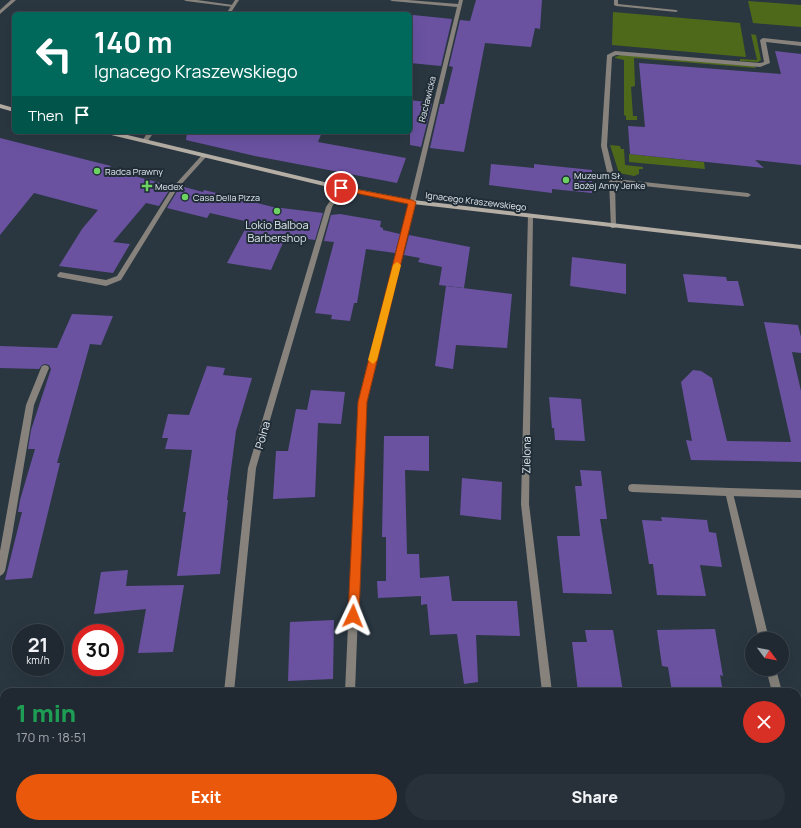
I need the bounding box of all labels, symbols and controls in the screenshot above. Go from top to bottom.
text: 140 m [94,23,173,61]
icon: left [28,28,80,80]
text: Ignacego Kraszewskiego [94,59,298,83]
street label: Racławicka [415,75,439,123]
icon: arrive [71,104,93,126]
text: Then [28,105,63,126]
place label: Radca Prawny [105,165,163,178]
marker: Radca Prawny [92,166,102,176]
place label: Muzeum Sł. Bożej Anny Jenke [574,169,645,192]
pin [324,171,358,205]
marker: Muzeum Sł. Bożej Anny Jenke [561,175,571,185]
icon: arrive [330,177,352,199]
place label: Medex [155,180,183,193]
marker: Medex [142,181,152,191]
street label: Ignacego Kraszewskiego [425,188,527,214]
place label: Casa Della Pizza [193,191,260,204]
marker: Casa Della Pizza [180,192,190,202]
marker: Lokio Balboa Barbershop [272,206,282,216]
place label: Lokio Balboa Barbershop [245,217,309,245]
street label: Polna [251,419,273,451]
street label: Zielona [518,436,534,474]
position arrow [332,595,374,637]
speed limit sign: 30 [72,624,124,676]
text: 21 [28,631,48,658]
north arrow [745,632,789,676]
map controls [745,632,789,676]
text: km/h [26,653,50,667]
text: 1 min [16,696,76,729]
button: close [743,701,785,743]
text: 170 m · 18:51 [16,728,86,746]
button: Exit [16,774,397,820]
button: Share [405,774,785,820]

